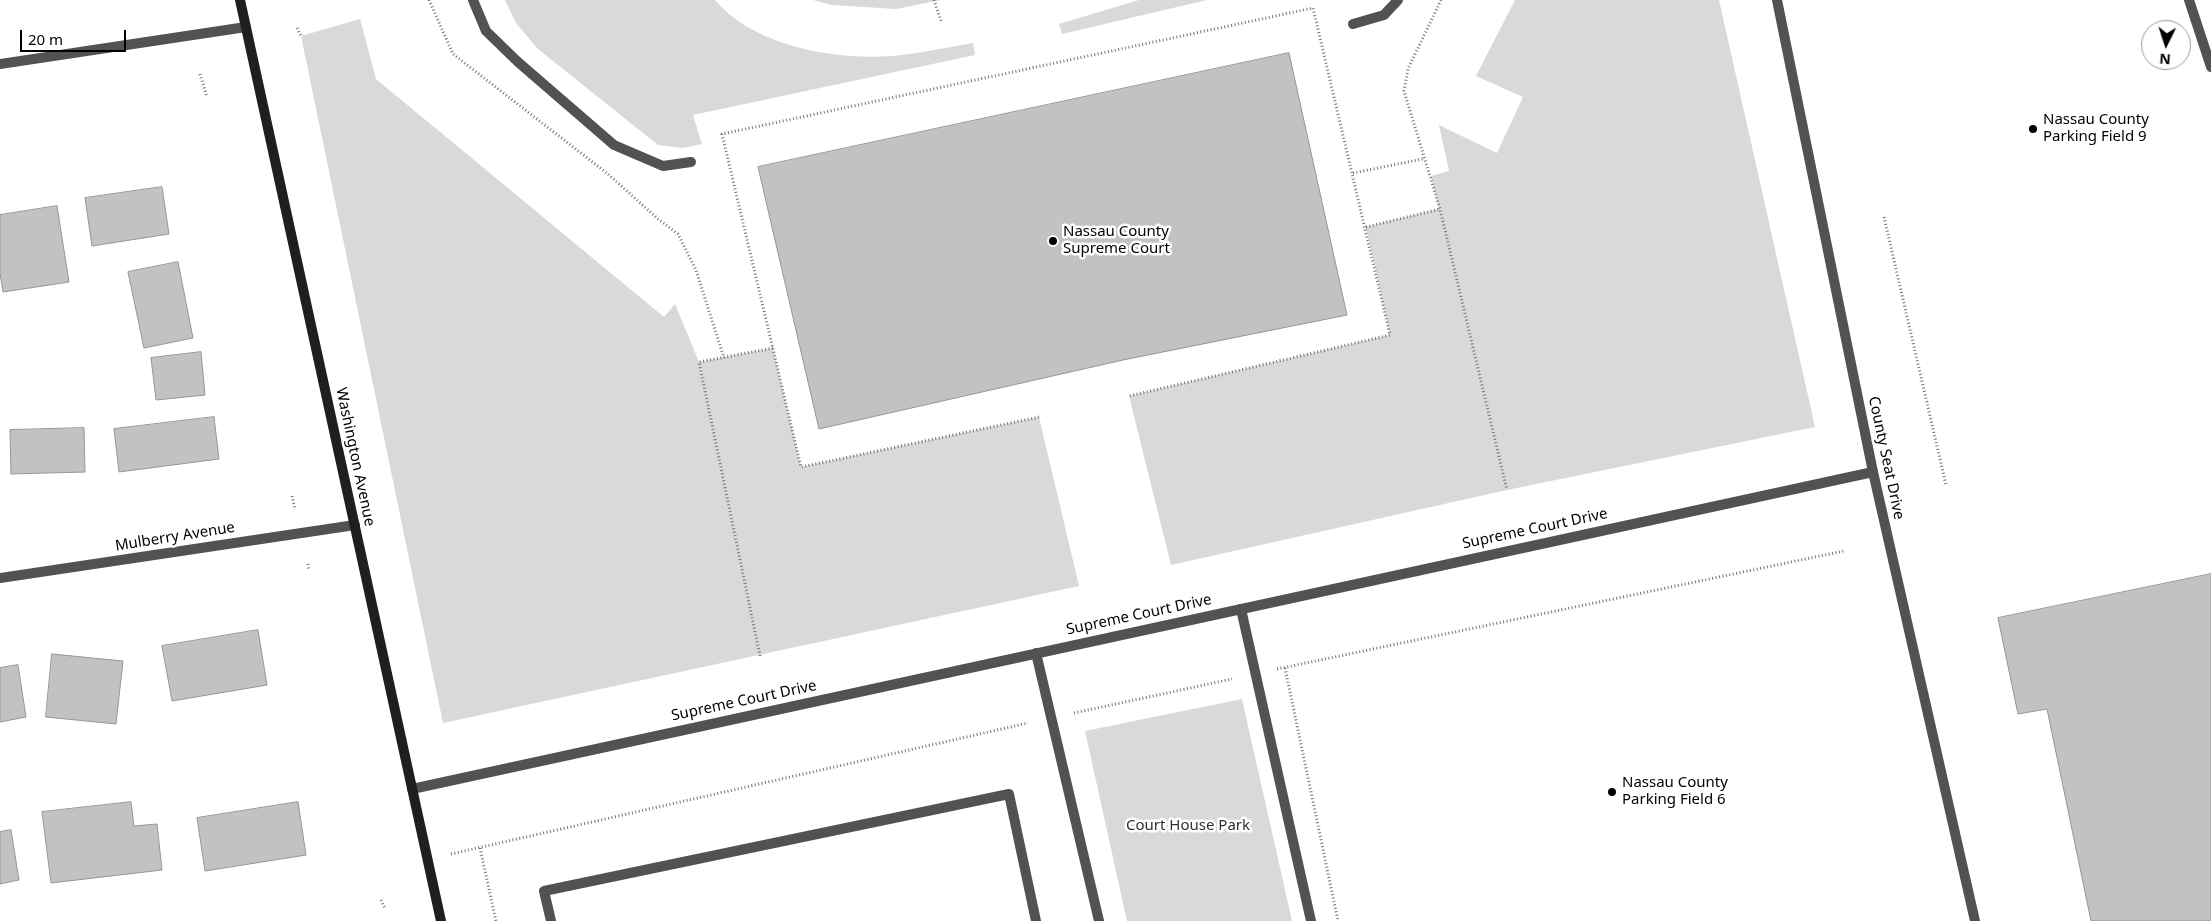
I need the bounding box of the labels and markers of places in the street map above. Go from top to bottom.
place label: Nassau County Parking Field 9 [2043,111,2149,146]
marker: Nassau County Parking Field 9 [2027,123,2039,135]
place label: Nassau County Supreme Court [1063,223,1170,258]
marker: Nassau County Supreme Court [1047,235,1059,247]
place label: Nassau County Parking Field 6 [1622,774,1728,809]
marker: Nassau County Parking Field 6 [1606,786,1618,798]

